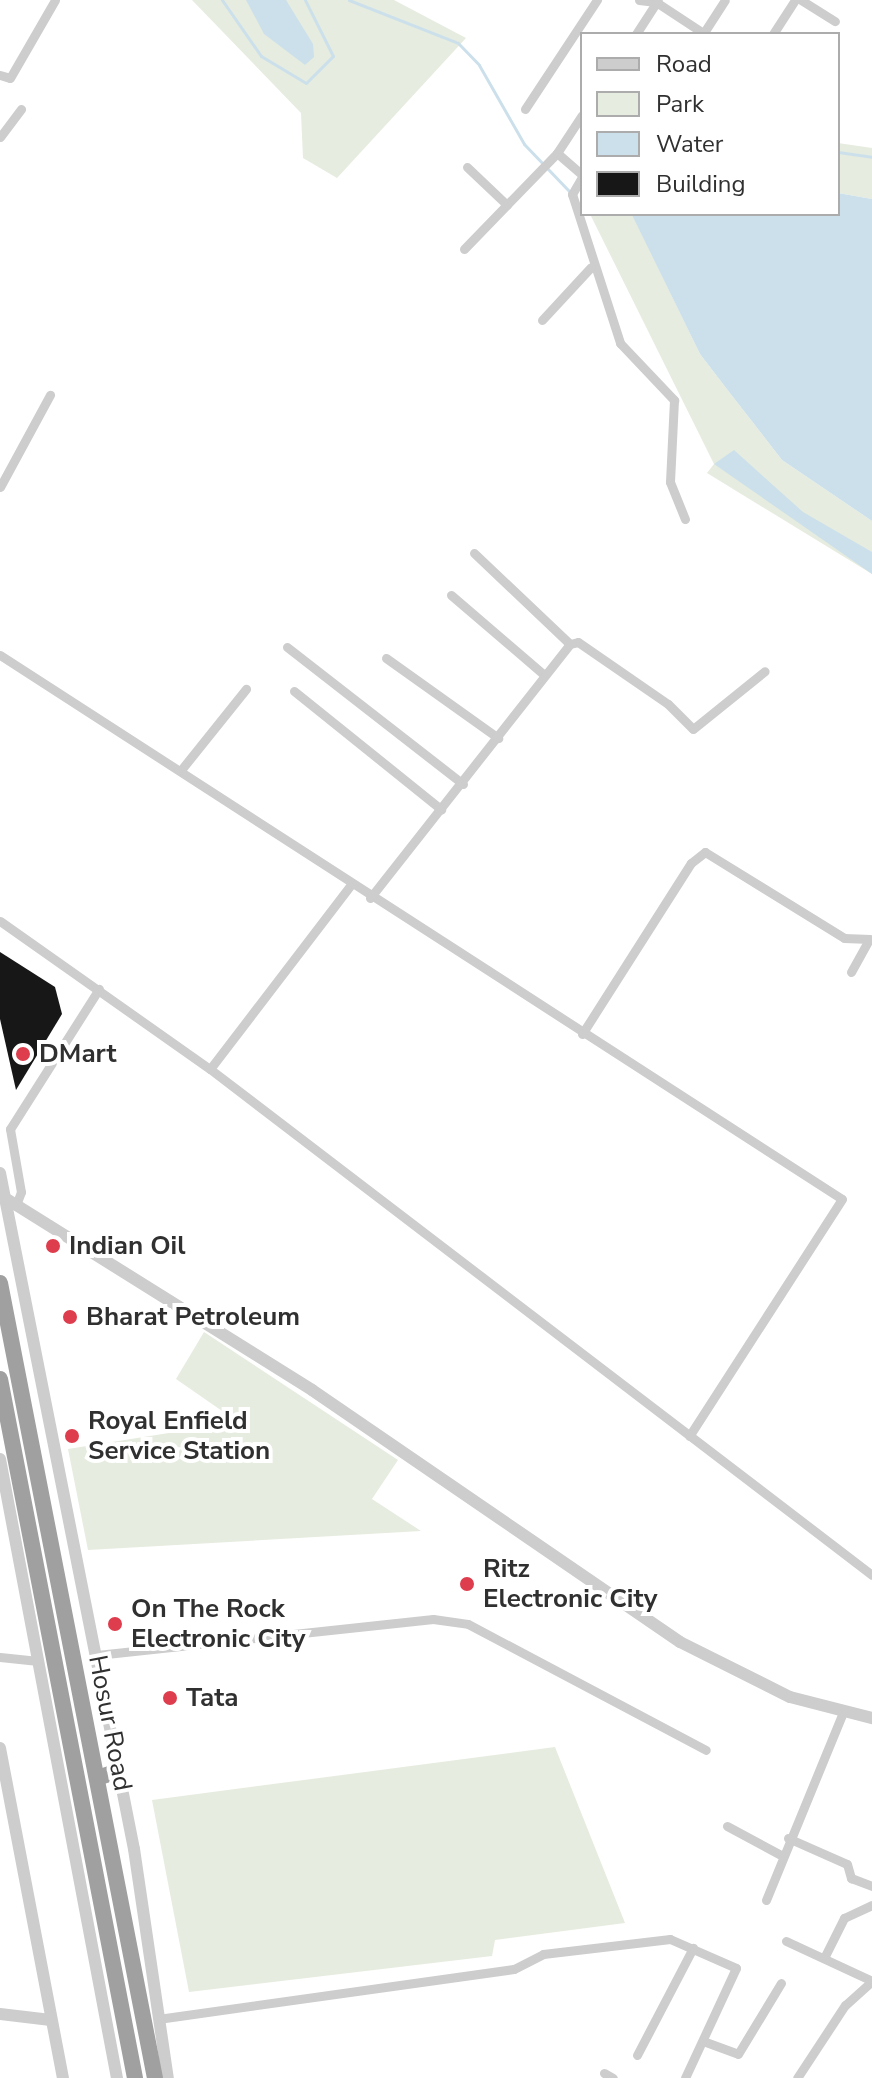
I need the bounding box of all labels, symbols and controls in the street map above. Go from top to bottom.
legend [580,32,840,216]
text: Road [656,48,712,80]
text: Park [656,88,704,120]
text: Water [656,128,723,160]
text: Building [656,168,746,200]
place label: DMart [39,1038,117,1070]
marker: DMart [14,1045,32,1063]
place label: Indian Oil [69,1230,186,1262]
marker: Indian Oil [44,1237,62,1255]
place label: Bharat Petroleum [86,1301,300,1333]
marker: Bharat Petroleum [61,1308,79,1326]
place label: Royal Enfield Service Station [88,1405,270,1466]
marker: Royal Enfield Service Station [63,1427,81,1445]
place label: Ritz Electronic City [483,1553,657,1614]
marker: Ritz Electronic City [458,1575,476,1593]
place label: On The Rock Electronic City [131,1593,305,1654]
marker: On The Rock Electronic City [106,1615,124,1633]
street label: Hosur Road [82,1652,138,1794]
place label: Tata [186,1682,239,1714]
marker: Tata [161,1689,179,1707]

